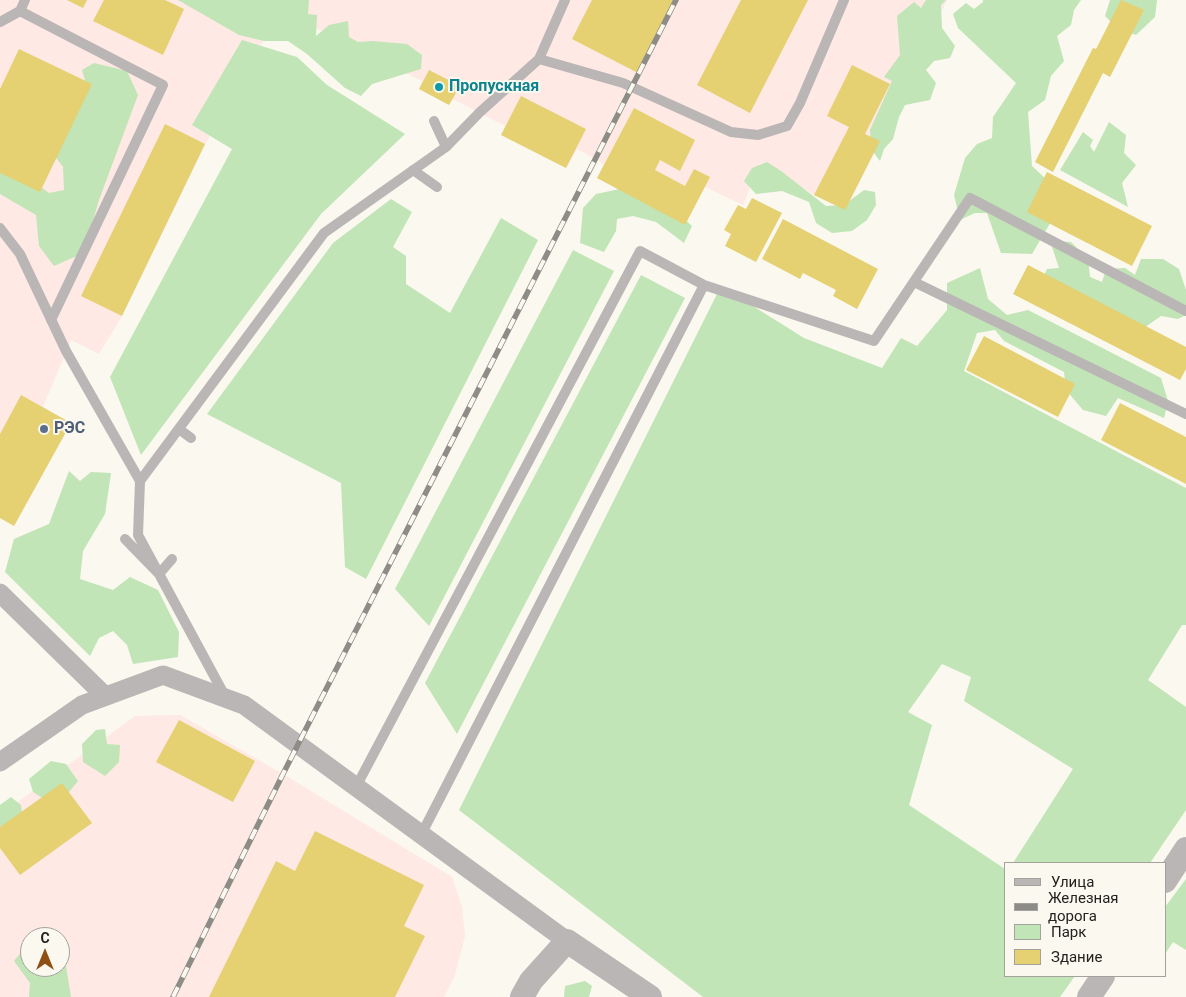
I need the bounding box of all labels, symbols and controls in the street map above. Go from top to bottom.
place label: Пропускная [449,77,539,97]
marker: Пропускная [433,81,445,93]
place label: РЭС [54,419,85,439]
marker: РЭС [38,423,50,435]
legend [1004,862,1166,977]
text: Улица [1051,873,1094,891]
text: Железная дорога [1048,889,1119,925]
text: Парк [1051,923,1086,941]
north arrow [20,927,70,977]
text: С [40,930,50,946]
text: Здание [1051,948,1102,966]

